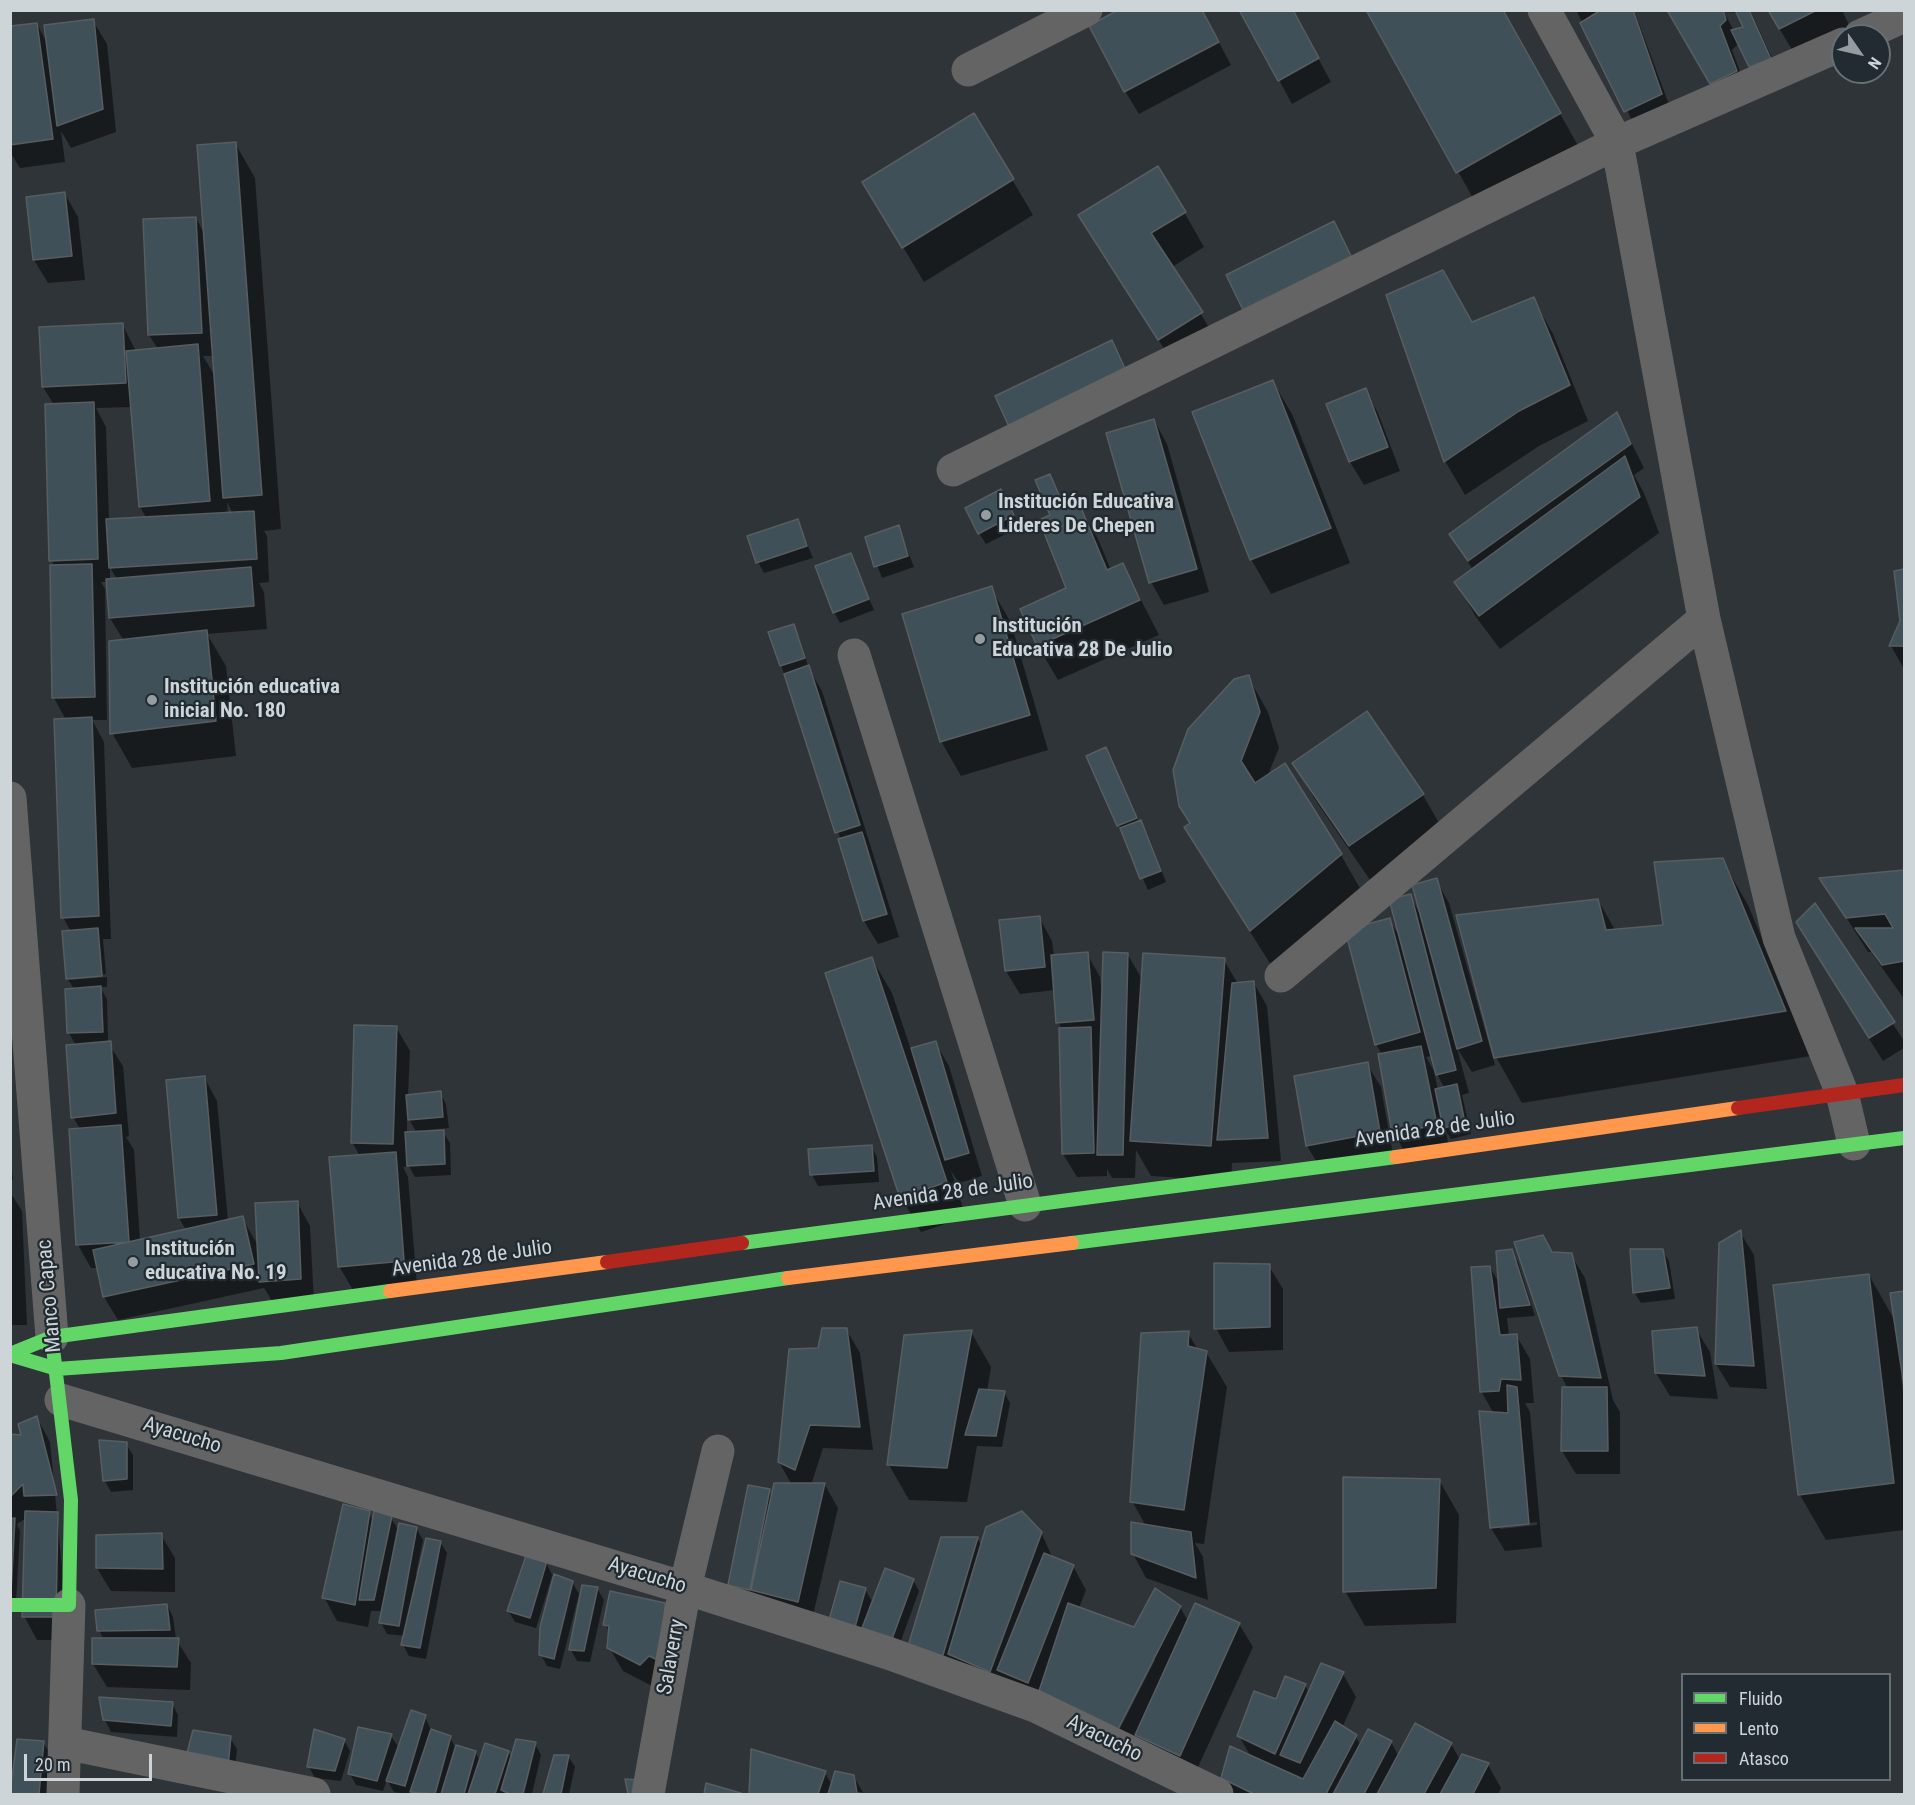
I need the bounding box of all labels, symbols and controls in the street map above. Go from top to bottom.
north arrow [1831,24,1891,84]
text: N [1864,54,1885,73]
place label: Institución Educativa Lideres De Chepen [998,490,1174,540]
marker: Institución Educativa Lideres De Chepen [979,508,993,522]
place label: Institución Educativa 28 De Julio [992,614,1173,664]
marker: Institución Educativa 28 De Julio [973,632,987,646]
place label: Institución educativa inicial No. 180 [164,675,340,725]
marker: Institución educativa inicial No. 180 [145,693,159,707]
street label: Avenida 28 de Julio [1353,1106,1517,1154]
street label: Avenida 28 de Julio [871,1169,1035,1217]
street label: Avenida 28 de Julio [390,1235,554,1283]
place label: Institución educativa No. 19 [145,1237,287,1287]
street label: Manco Capac [33,1239,67,1353]
marker: Institución educativa No. 19 [126,1255,140,1269]
street label: Ayacucho [140,1412,224,1460]
street label: Ayacucho [605,1552,689,1600]
street label: Salaverry [653,1617,691,1697]
legend [1681,1673,1891,1781]
text: Fluido [1739,1688,1783,1709]
street label: Ayacucho [1062,1710,1146,1768]
text: Lento [1739,1718,1779,1739]
scale bar [27,1742,154,1780]
text: Atasco [1739,1748,1789,1769]
text: 20 m [35,1754,70,1775]

